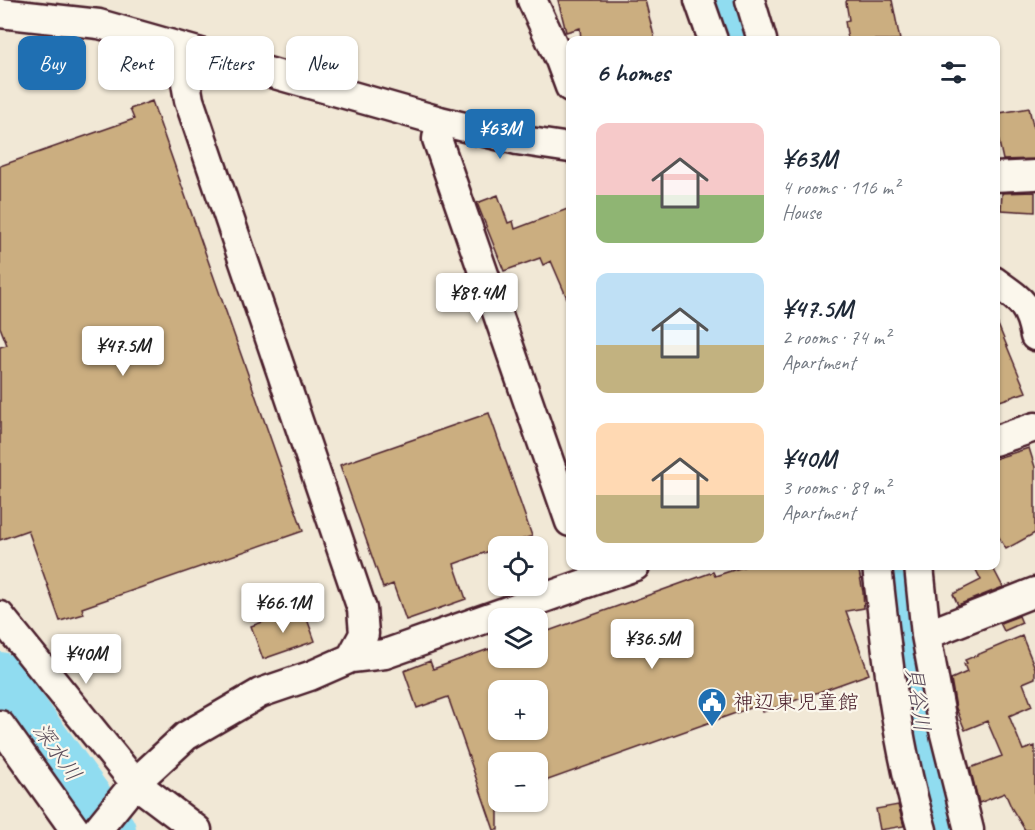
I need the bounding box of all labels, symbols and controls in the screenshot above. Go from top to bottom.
chip: Buy [18,36,86,90]
chip: Rent [98,36,174,90]
chip: Filters [186,36,274,90]
chip: New [286,36,358,90]
text: 6 homes [596,56,670,89]
icon: filters [937,56,970,89]
pin: ¥63M [464,109,536,160]
text: ¥63M [479,116,521,141]
text: ¥63M [782,142,837,175]
icon: home [644,147,716,219]
text: 4 rooms · 116 m² [782,175,899,200]
text: House [782,200,821,225]
pin: ¥89.4M [428,273,526,324]
text: ¥89.4M [450,280,504,305]
text: ¥47.5M [782,292,852,325]
icon: home [644,297,716,369]
text: 2 rooms · 74 m² [782,325,890,350]
pin: ¥47.5M [74,326,172,377]
text: ¥47.5M [96,333,150,358]
text: Apartment [782,350,855,375]
text: ¥40M [782,442,836,475]
icon: home [644,447,716,519]
text: 3 rooms · 89 m² [782,475,890,500]
text: Apartment [782,500,855,525]
map controls [488,536,548,812]
button: locate [488,536,548,596]
pin: ¥66.1M [234,583,332,634]
text: ¥66.1M [255,590,311,615]
button: layers [488,608,548,668]
pin: ¥36.5M [603,619,701,670]
text: ¥36.5M [625,626,679,651]
pin: ¥40M [50,634,122,685]
text: ¥40M [65,641,107,666]
water label: 貝谷川 [900,664,936,734]
button: + [488,680,548,740]
public building icon: 神辺東児童館 [696,686,728,728]
place label: 神辺東児童館 [733,689,859,715]
water label: 深水川 [26,717,88,787]
button: − [488,752,548,812]

